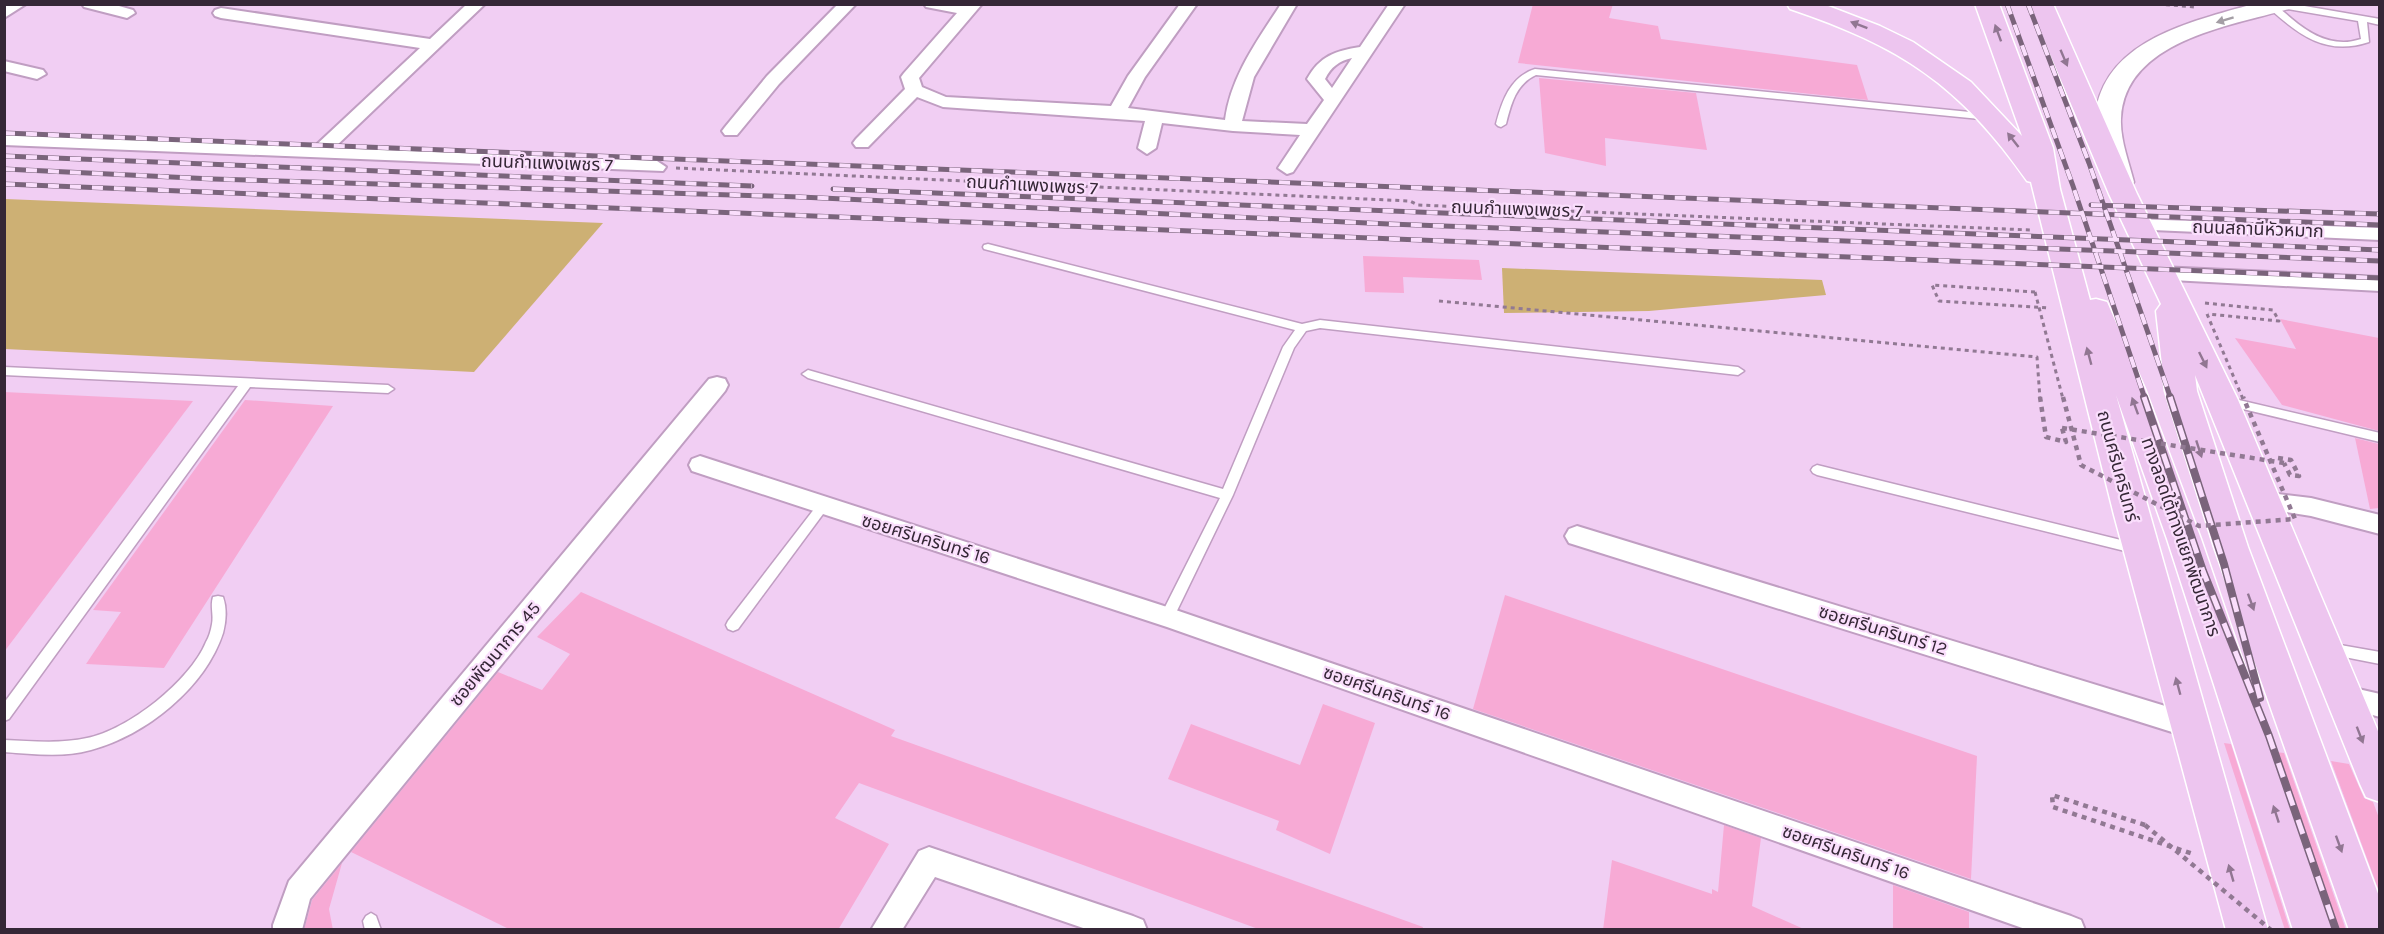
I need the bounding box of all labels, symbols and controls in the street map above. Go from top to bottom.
one-way arrow [2216,16,2234,25]
one-way arrow [1850,20,1868,29]
one-way arrow [1992,24,2002,42]
one-way arrow [2059,50,2069,68]
one-way arrow [2008,133,2020,148]
street label: ถนนกำแพงเพชร 7 [481,150,614,176]
street label: ถนนกำแพงเพชร 7 [966,171,1099,199]
street label: ถนนกำแพงเพชร 7 [1451,196,1584,222]
street label: ถนนสถานีหัวหมาก [2192,216,2324,242]
one-way arrow [2084,347,2093,365]
one-way arrow [2198,352,2208,369]
one-way arrow [2130,397,2139,415]
street label: ถนนศรีนครินทร์ [2093,408,2144,525]
street label: ทางลอดใต้ทางแยกพัฒนาการ [2137,435,2226,640]
one-way arrow [2195,440,2204,458]
street label: ซอยศรีนครินทร์ 16 [859,509,993,569]
one-way arrow [2246,593,2256,611]
street label: ซอยพัฒนาการ 45 [445,597,545,711]
street label: ซอยศรีนครินทร์ 12 [1816,600,1950,660]
street label: ซอยศรีนครินทร์ 16 [1320,661,1454,725]
one-way arrow [2172,677,2182,695]
one-way arrow [2356,726,2365,744]
one-way arrow [2270,805,2280,823]
street label: ซอยศรีนครินทร์ 16 [1779,820,1913,884]
one-way arrow [2335,836,2345,854]
one-way arrow [2226,864,2235,882]

